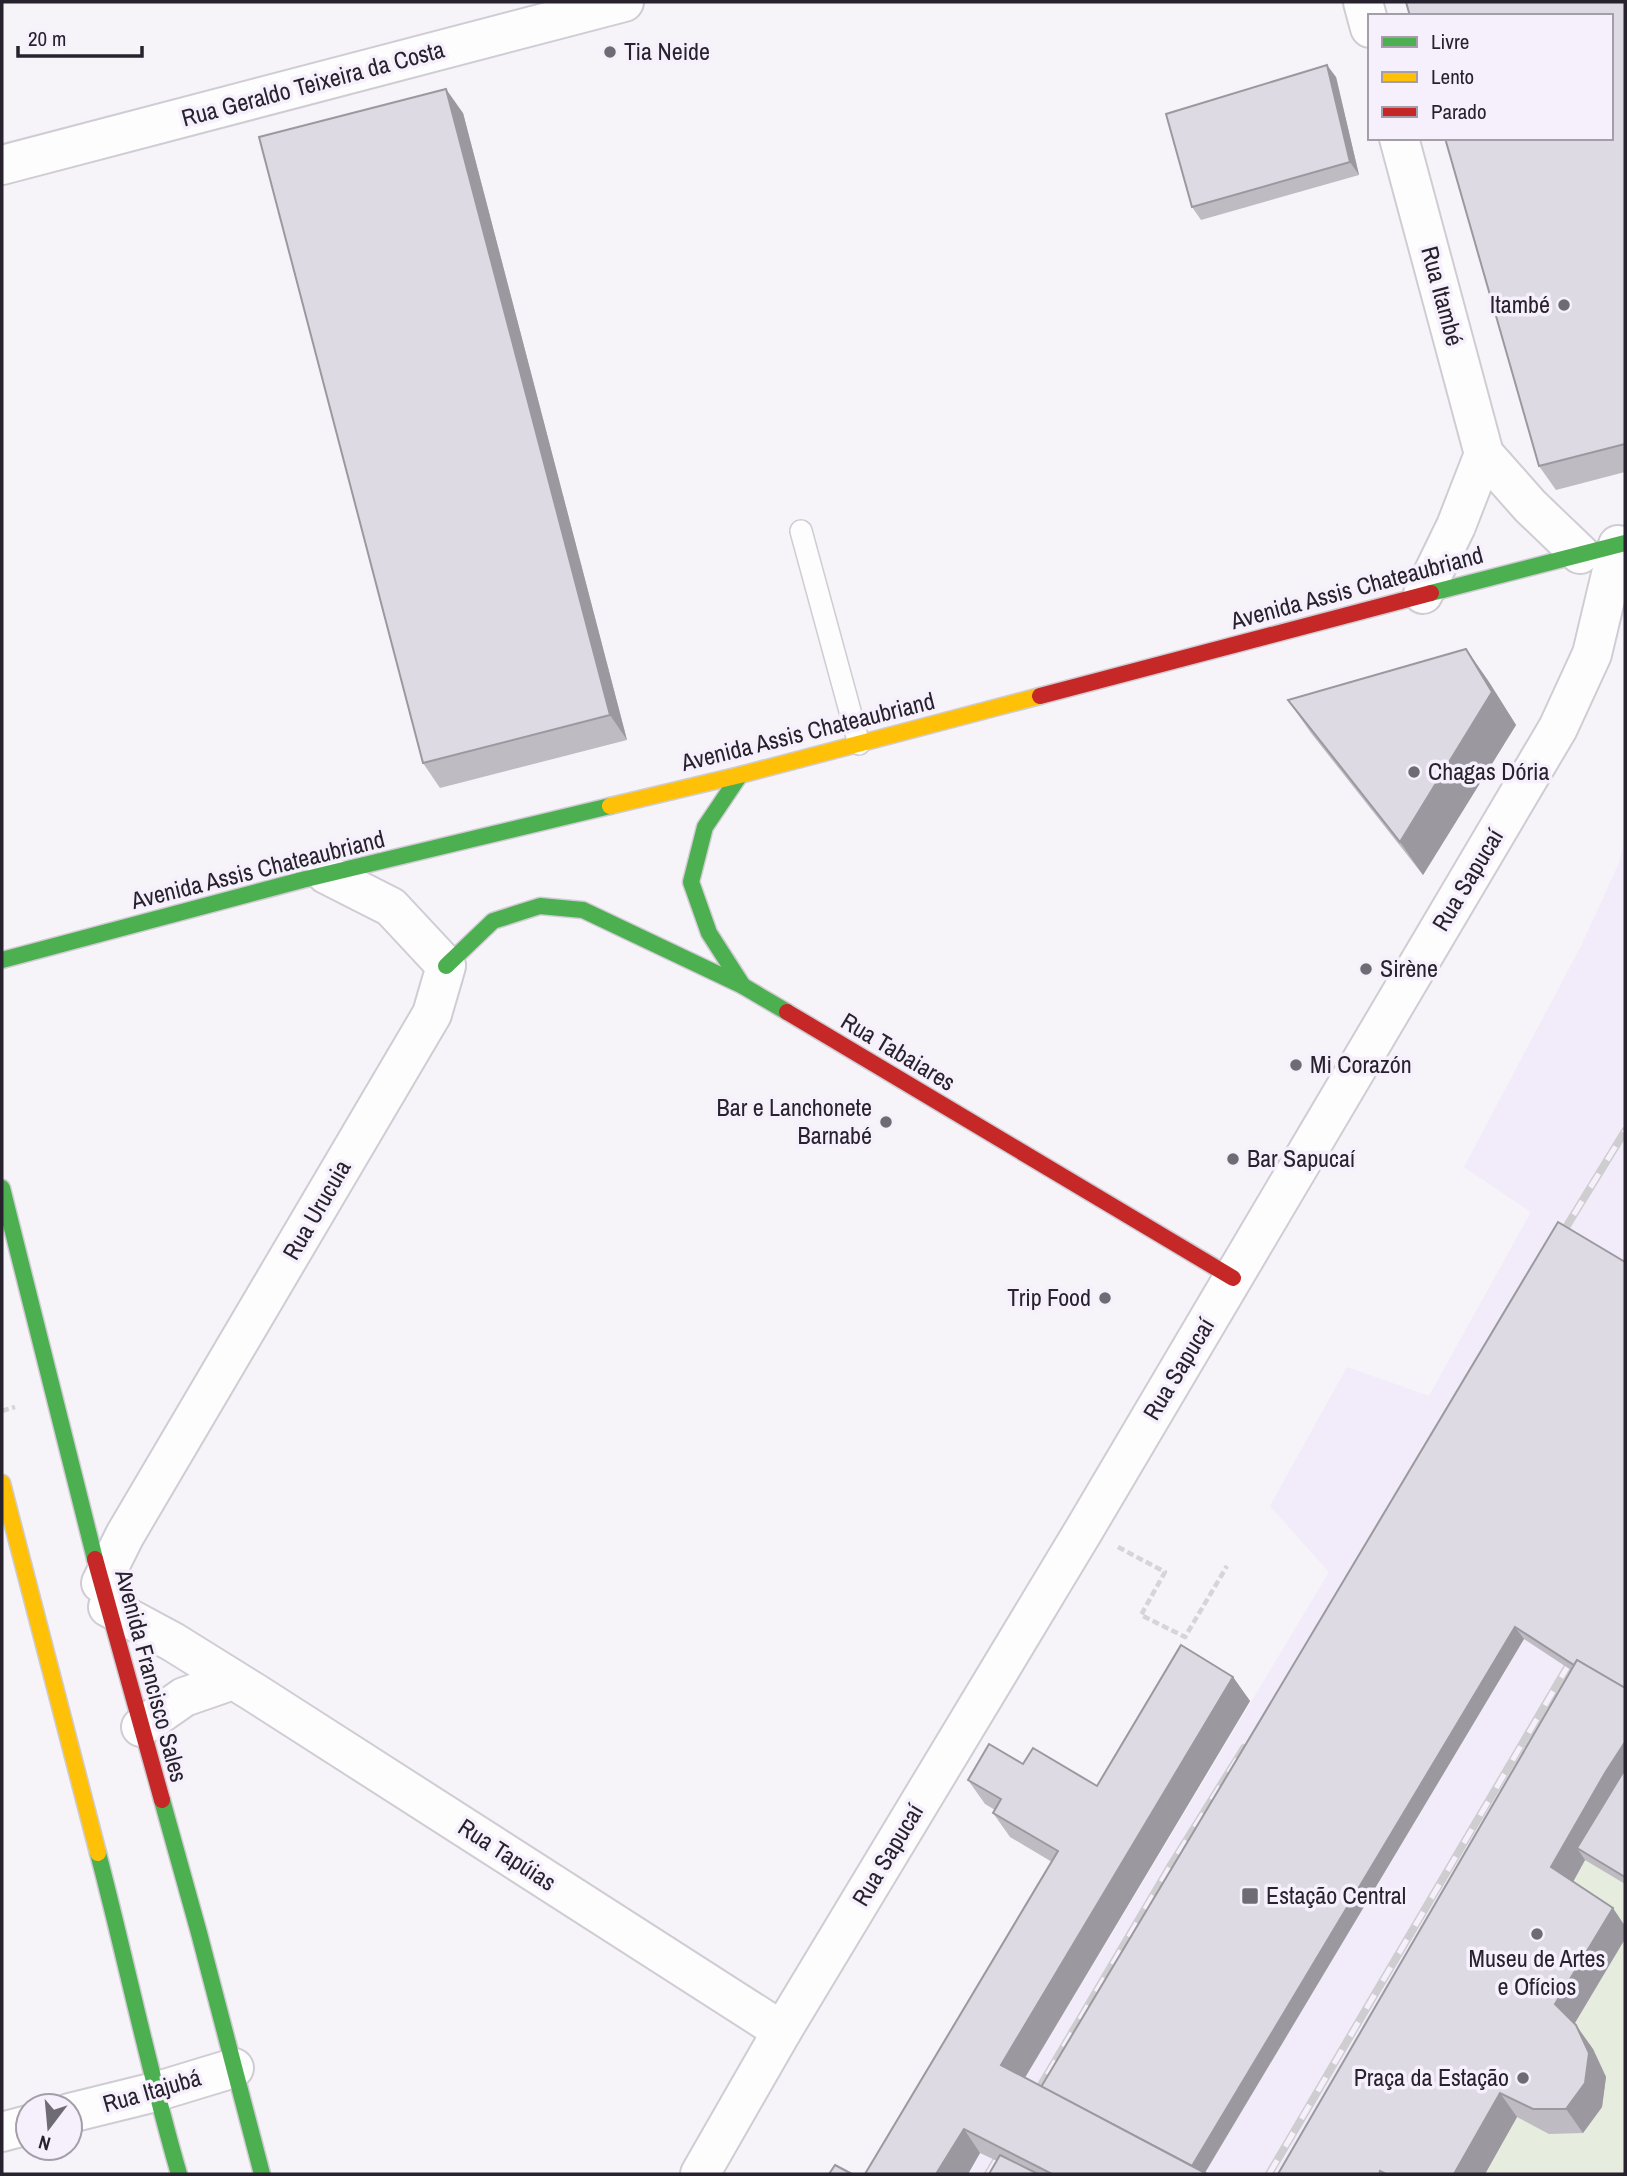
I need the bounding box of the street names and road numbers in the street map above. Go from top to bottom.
street label: Rua Geraldo Teixeira da Costa [178,33,448,134]
street label: Rua Itambé [1414,242,1472,349]
street label: Avenida Assis Chateaubriand [1226,538,1486,636]
street label: Avenida Assis Chateaubriand [677,684,938,778]
street label: Avenida Assis Chateaubriand [127,822,388,916]
street label: Rua Sapucaí [1424,822,1510,936]
street label: Rua Tabaiares [835,1004,962,1098]
street label: Rua Urucuia [275,1154,358,1265]
street label: Rua Sapucaí [1135,1311,1221,1425]
street label: Avenida Francisco Sales [108,1565,196,1785]
street label: Rua Sapucaí [844,1797,930,1911]
street label: Rua Tapúias [452,1811,563,1898]
street label: Rua Itajubá [99,2061,205,2119]

